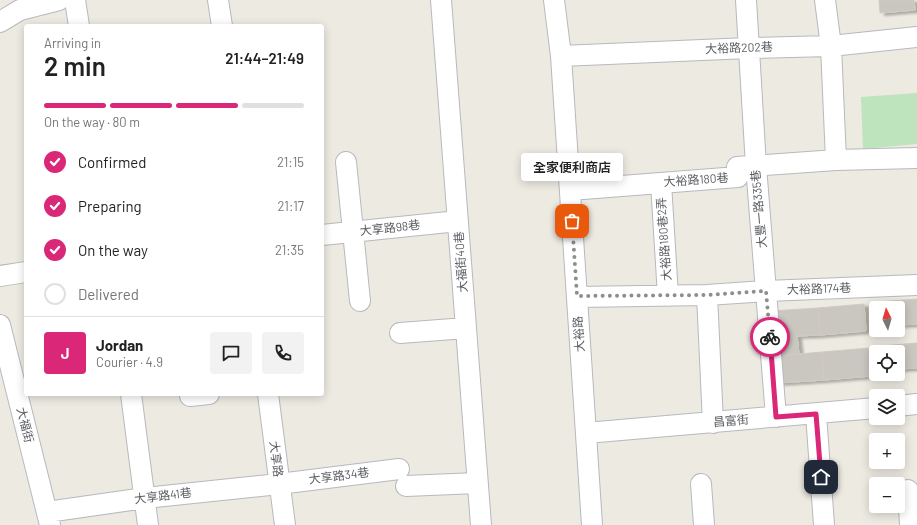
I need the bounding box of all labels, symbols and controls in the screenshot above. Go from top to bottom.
text: Arriving in [44,35,101,51]
street label: 大裕路202巷 [705,39,773,55]
text: 21:44–21:49 [225,49,304,67]
text: 2 min [44,50,106,81]
text: On the way · 80 m [44,114,140,130]
icon: check [44,151,66,173]
text: Confirmed [78,153,146,171]
callout: 全家便利商店 [521,153,623,181]
text: 21:15 [277,154,304,170]
text: 全家便利商店 [533,159,611,175]
street label: 大豐一路335巷 [748,169,768,249]
street label: 大裕路180巷 [663,170,729,188]
icon: check [44,195,66,217]
text: Preparing [78,197,142,215]
street label: 大裕路180巷2弄 [653,197,673,281]
text: 21:17 [278,198,304,214]
pin [555,204,589,238]
icon: bag [561,210,583,232]
street label: 大享路98巷 [359,217,421,237]
street label: 大福街40巷 [451,231,469,293]
icon: check [44,239,66,261]
text: On the way [78,241,148,259]
text: 21:35 [275,242,304,258]
street label: 大裕路174巷 [786,280,851,296]
text: Delivered [78,285,139,303]
north arrow [869,301,905,337]
map controls [869,301,905,513]
street label: 大裕路 [570,316,586,353]
courier [750,317,790,357]
icon: bike [759,326,781,348]
button: chat [210,332,252,374]
button: phone [262,332,304,374]
text: Jordan [96,336,143,354]
text: J [61,344,69,362]
button: locate [869,345,905,381]
text: Courier · 4.9 [96,354,163,370]
button: layers [869,389,905,425]
street label: 大福街 [15,406,37,444]
street label: 昌富街 [712,411,749,429]
button: + [869,433,905,469]
street label: 大享路 [268,440,286,478]
pin [804,460,838,494]
street label: 大享路34巷 [308,464,370,486]
icon: home [810,466,832,488]
button: − [869,477,905,513]
street label: 大享路41巷 [133,485,192,505]

